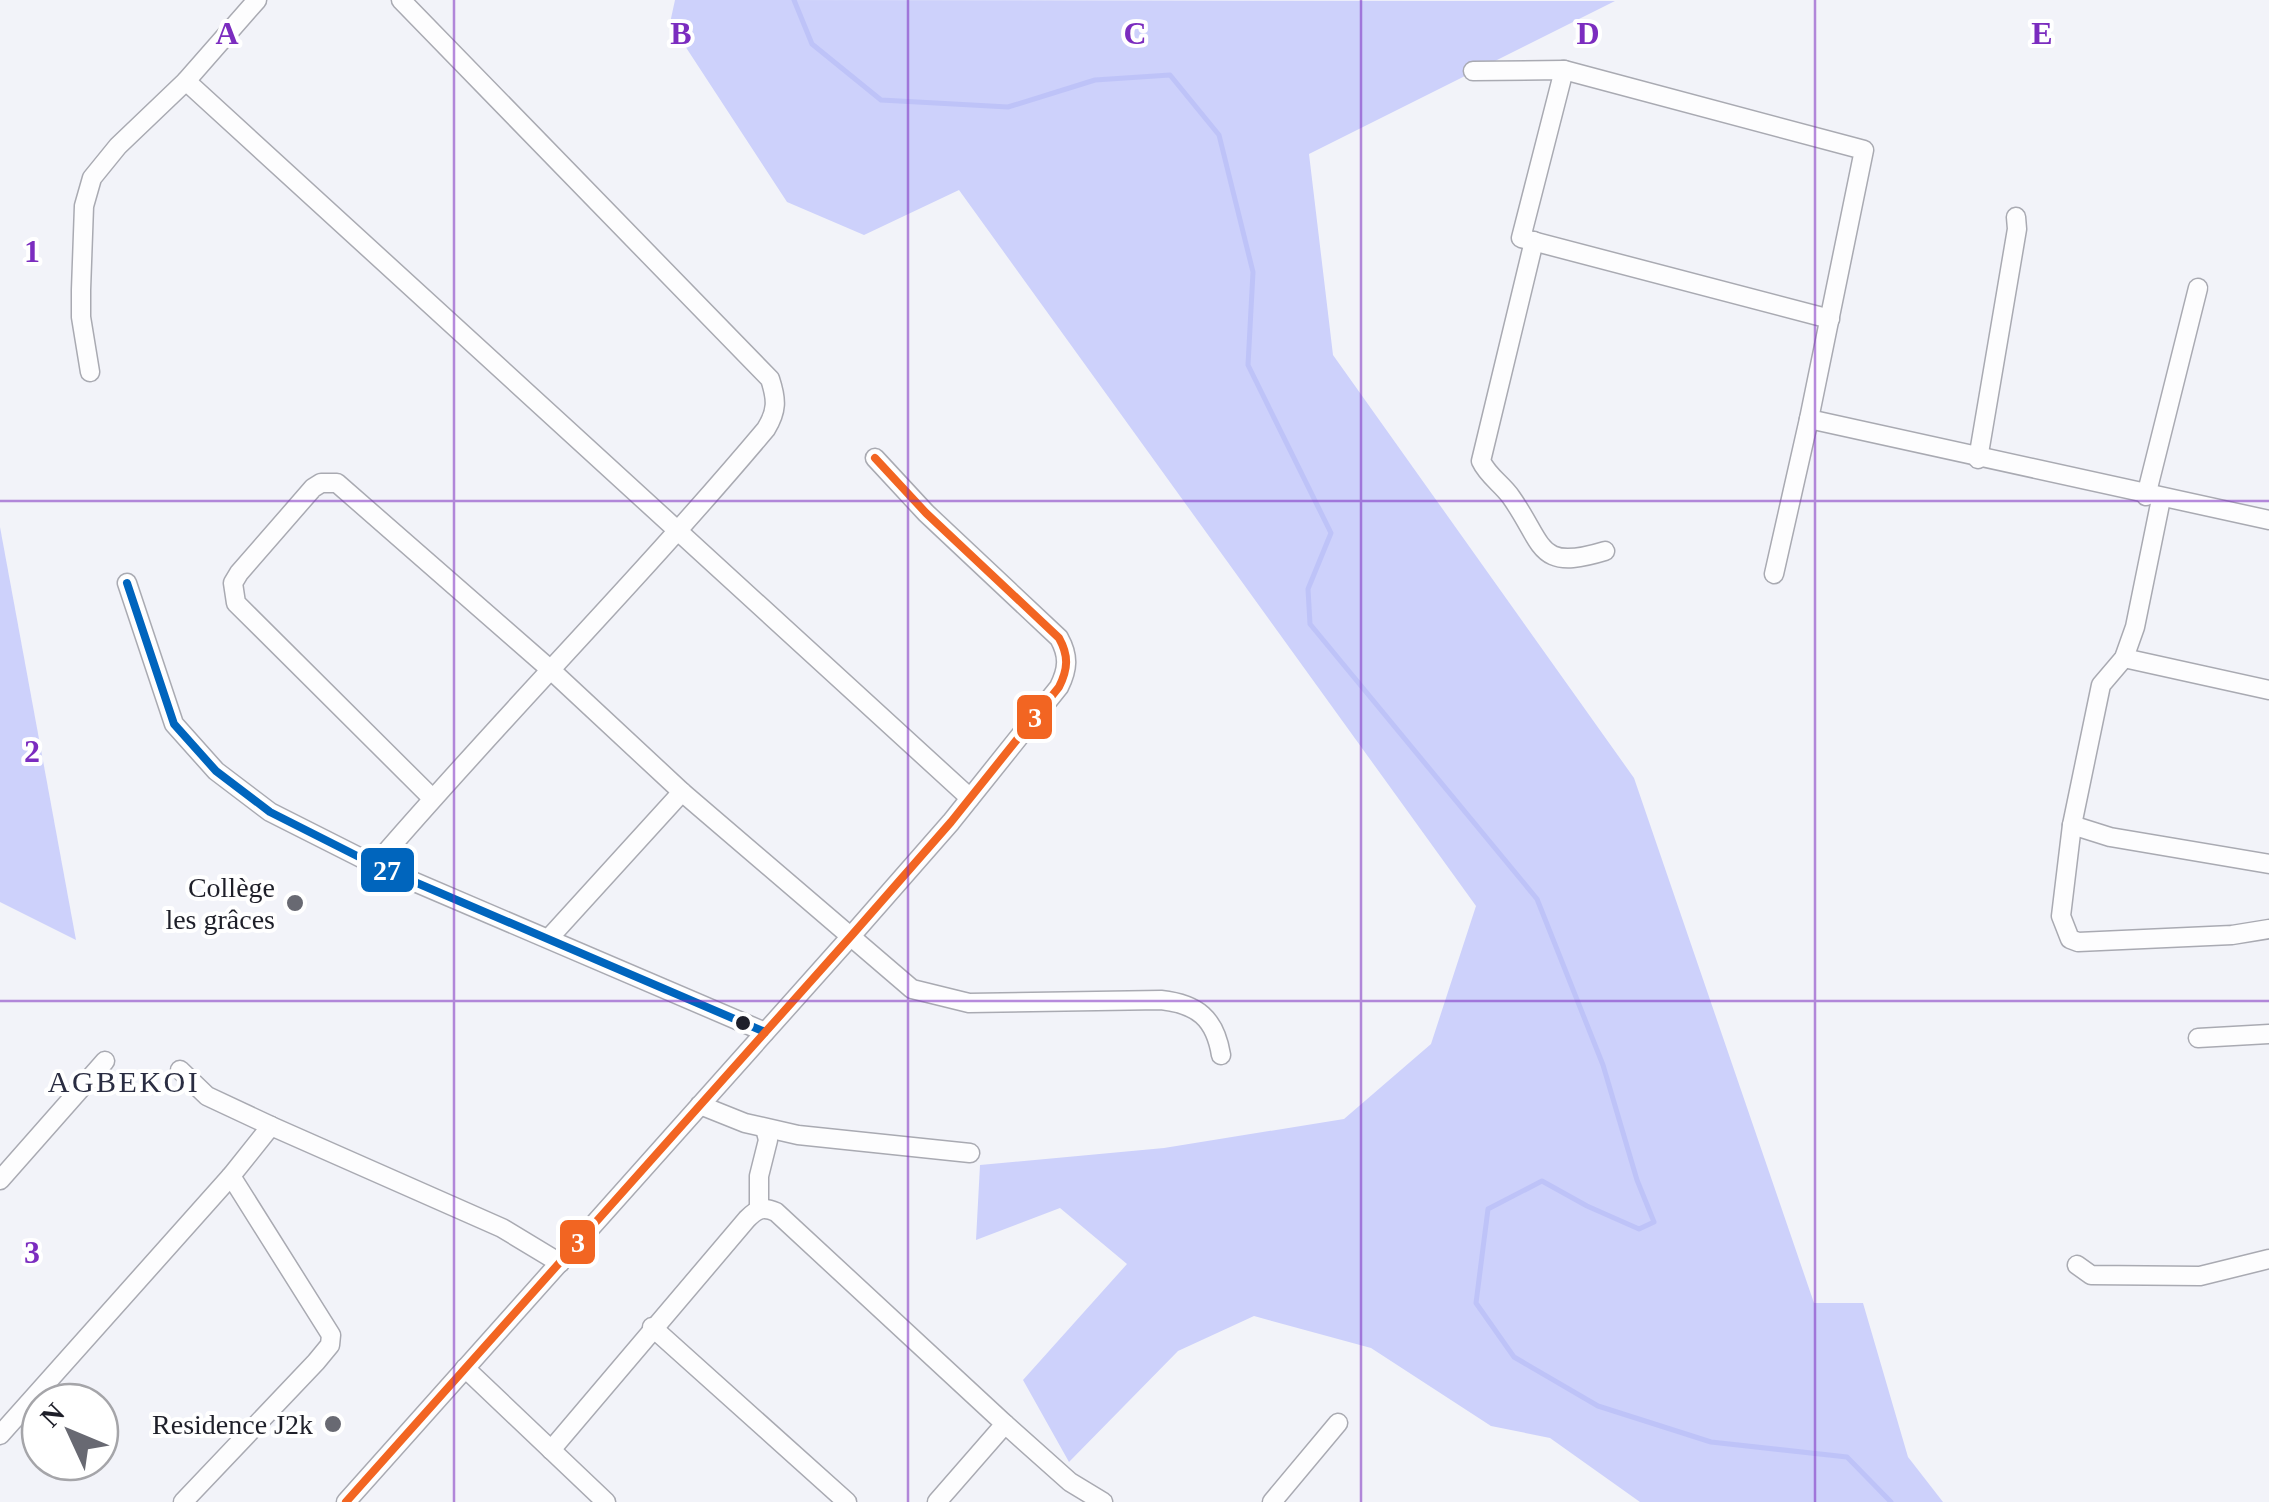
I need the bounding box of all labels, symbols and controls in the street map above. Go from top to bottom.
text: A [215,15,239,51]
text: B [670,15,692,51]
text: C [1123,15,1147,51]
text: D [1576,15,1600,51]
text: E [2031,15,2053,51]
text: 1 [24,233,40,269]
line badge: 3 [1015,693,1054,741]
text: 3 [1028,702,1042,733]
text: 2 [24,733,40,769]
line badge: 27 [359,846,416,894]
text: 27 [373,855,401,886]
place label: Collège les grâces [165,872,275,935]
marker: Collège les grâces [284,892,306,914]
unlabelled marker [733,1013,753,1033]
district label: AGBEKOI [48,1065,200,1098]
line badge: 3 [558,1218,597,1266]
text: 3 [571,1227,585,1258]
text: 3 [24,1234,40,1270]
north arrow [20,1382,120,1482]
text: N [34,1397,71,1433]
place label: Residence J2k [152,1409,313,1440]
marker: Residence J2k [322,1413,344,1435]

